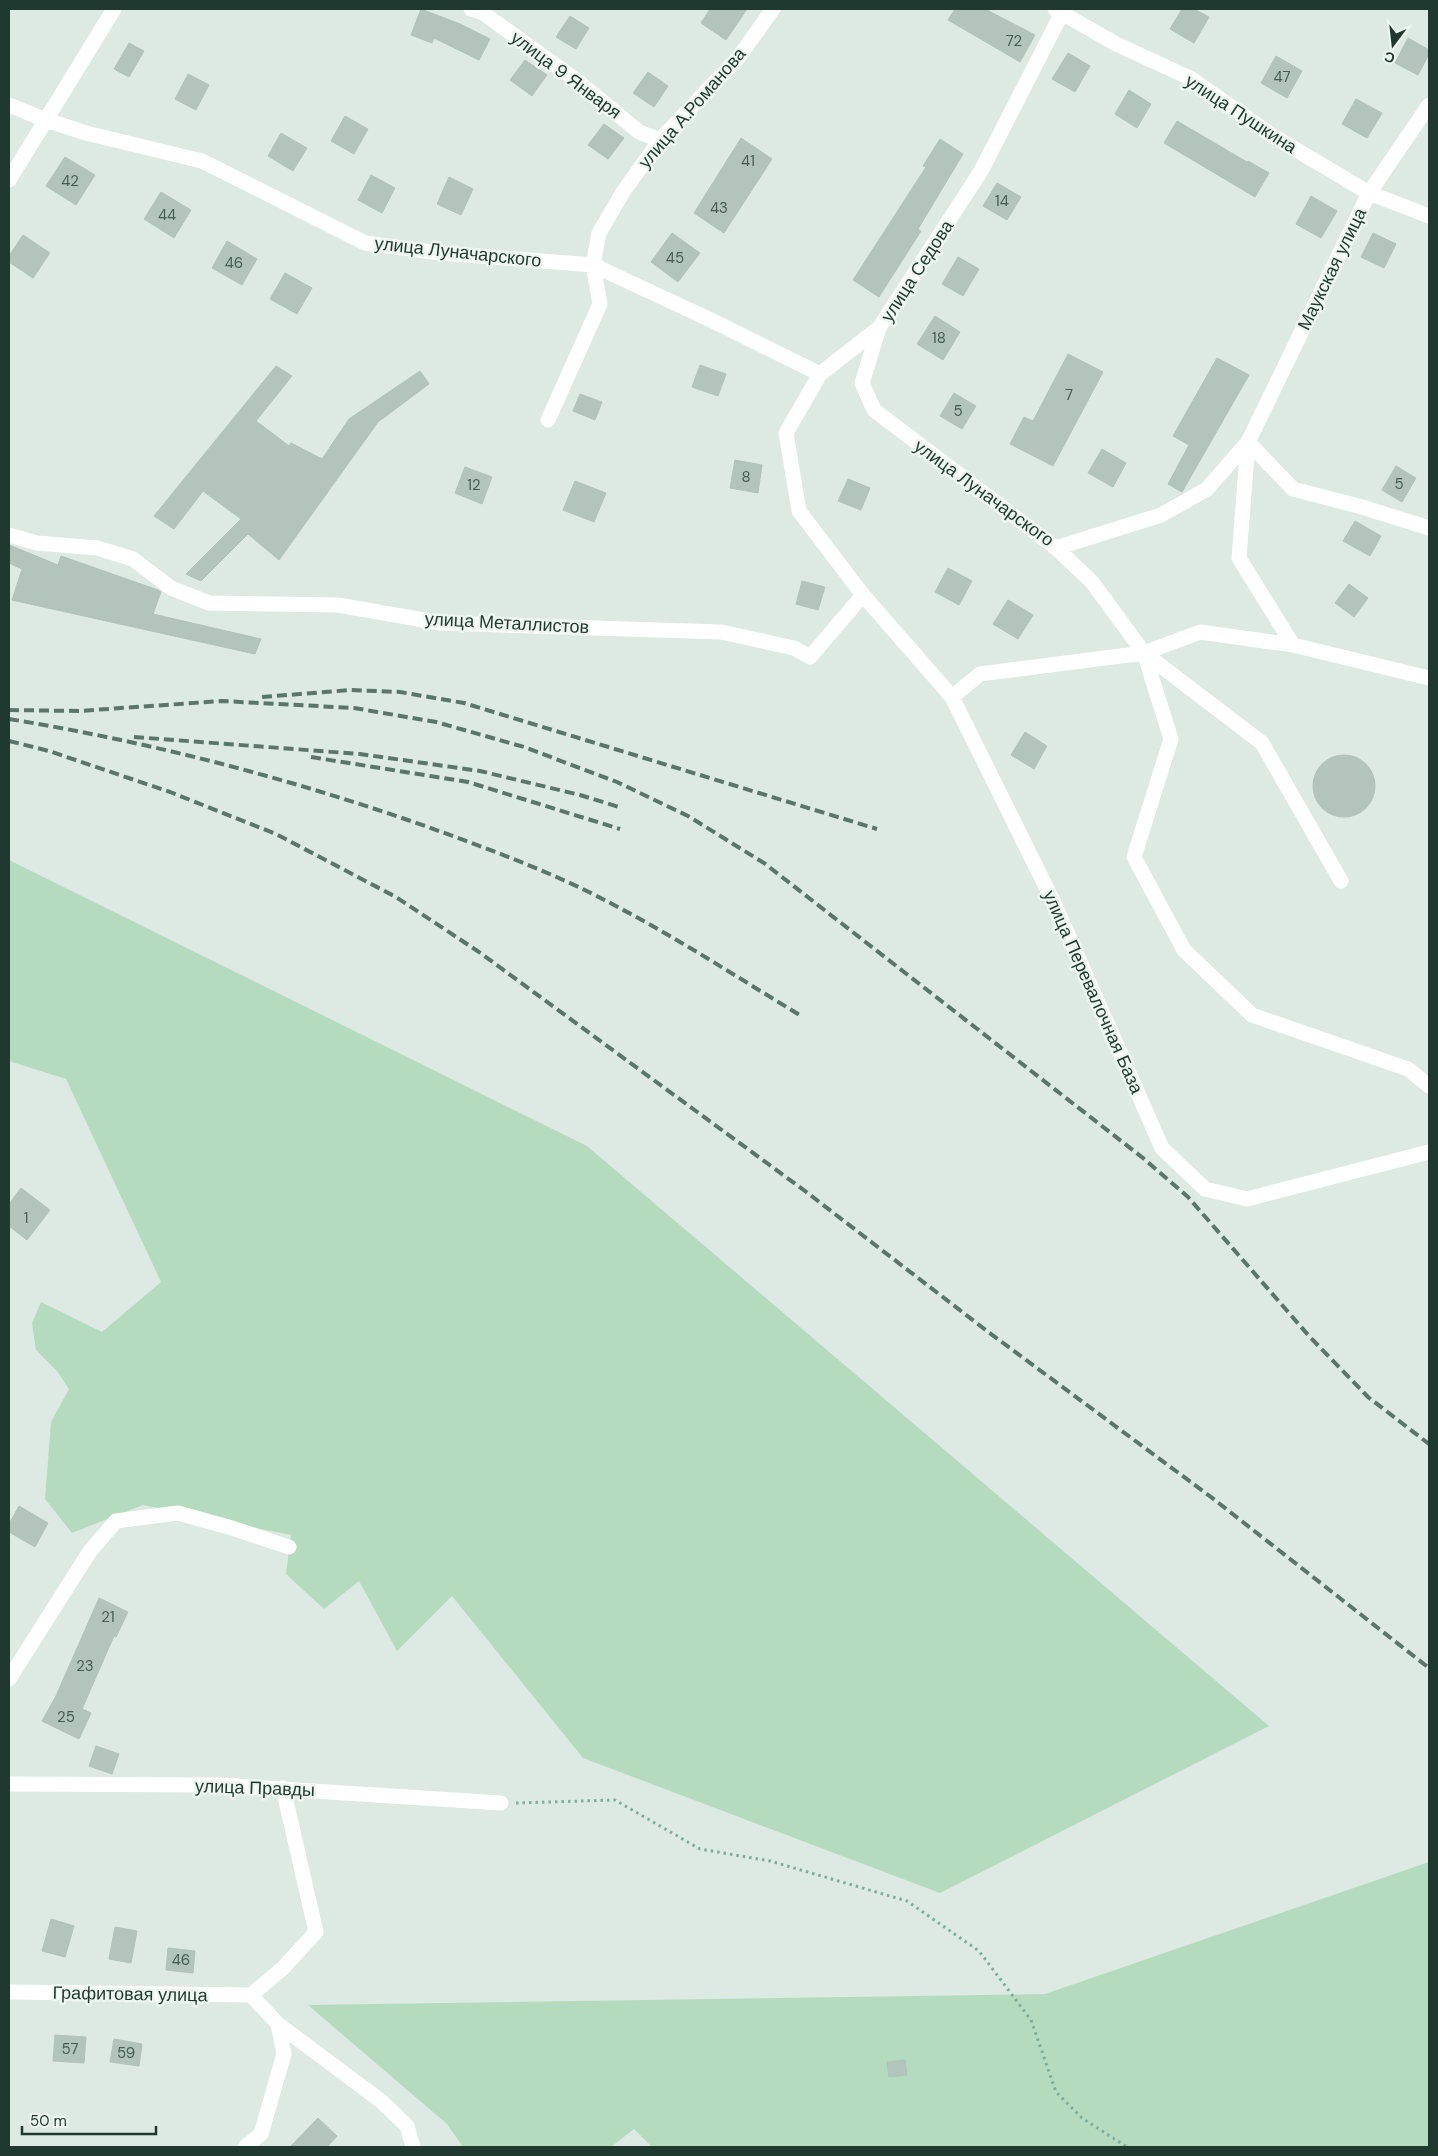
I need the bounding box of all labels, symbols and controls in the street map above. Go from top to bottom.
north arrow [1368,20,1418,70]
street label: улица 9 Января [506,26,626,124]
house number: 72 [1006,31,1022,51]
street label: улица А.Романова [633,42,752,174]
text: С [1382,48,1397,68]
house number: 47 [1273,67,1291,87]
street label: улица Пушкина [1181,69,1302,160]
house number: 41 [741,151,755,171]
house number: 42 [61,171,79,191]
house number: 14 [995,191,1009,211]
house number: 43 [710,198,728,218]
street label: Маукская улица [1292,203,1372,334]
house number: 44 [158,205,176,225]
street label: улица Седова [875,215,959,327]
street label: улица Луначарского [373,231,543,273]
house number: 45 [666,248,684,268]
house number: 46 [225,253,243,273]
house number: 18 [932,328,946,348]
house number: 7 [1065,385,1073,405]
house number: 5 [953,401,963,421]
street label: улица Луначарского [909,434,1059,552]
house number: 8 [741,467,751,487]
house number: 5 [1394,474,1404,494]
house number: 12 [467,475,481,495]
street label: улица Металлистов [424,607,590,639]
street label: улица Перевалочная База [1037,886,1149,1099]
house number: 1 [24,1208,28,1228]
house number: 21 [101,1607,115,1627]
house number: 23 [76,1656,94,1676]
house number: 25 [57,1707,75,1727]
street label: улица Правды [195,1774,315,1802]
house number: 46 [172,1950,190,1970]
street label: Графитовая улица [52,1981,209,2007]
house number: 57 [62,2039,78,2059]
house number: 59 [117,2043,135,2063]
scale bar [22,2104,156,2136]
text: 50 m [30,2111,67,2131]

